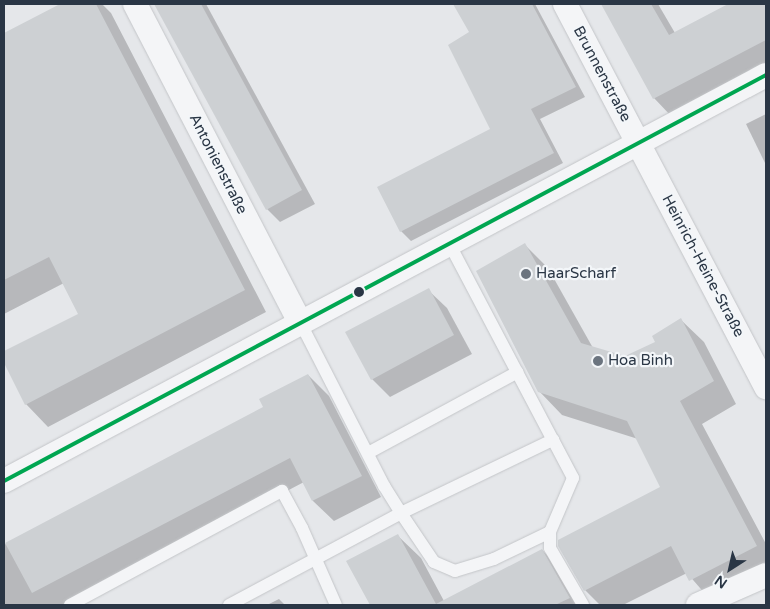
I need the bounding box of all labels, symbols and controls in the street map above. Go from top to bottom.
street label: Brunnenstraße [569,23,635,125]
street label: Antonienstraße [185,111,251,217]
street label: Heinrich-Heine-Straße [658,192,748,340]
place label: HaarScharf [536,265,616,283]
marker: HaarScharf [520,268,532,280]
unlabelled marker [354,287,364,297]
place label: Hoa Binh [608,352,673,370]
marker: Hoa Binh [592,355,604,367]
north arrow [705,544,755,594]
text: N [712,572,731,592]

